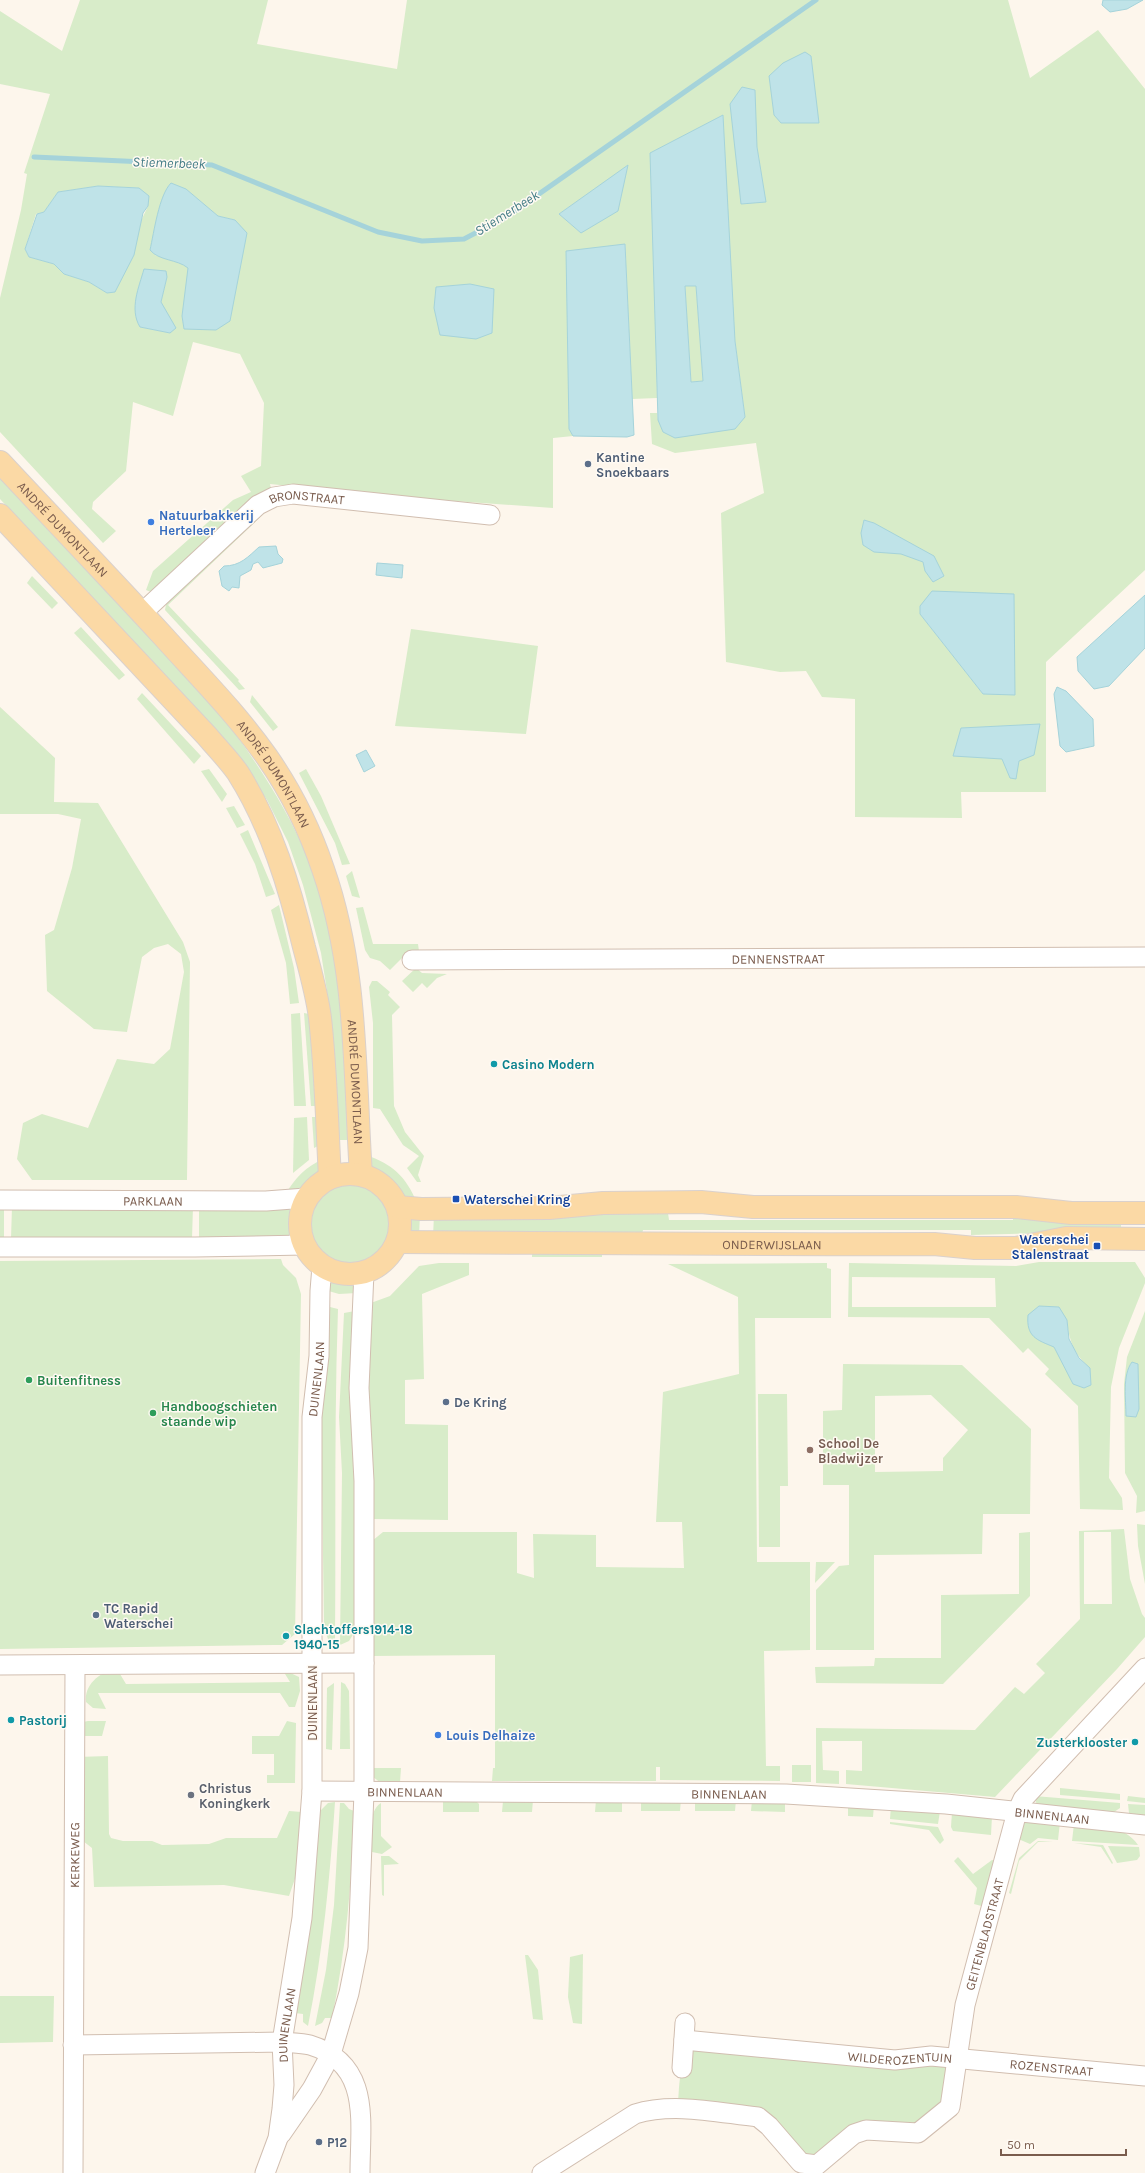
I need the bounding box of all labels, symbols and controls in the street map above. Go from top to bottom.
water label: Stiemerbeek [132,153,207,173]
water label: Stiemerbeek [472,186,543,240]
place label: Kantine Snoekbaars [596,450,670,480]
marker: Kantine Snoekbaars [583,459,593,469]
street label: ANDRÉ DUMONTLAAN [15,478,111,580]
street label: BRONSTRAAT [266,486,346,507]
place label: Natuurbakkerij Herteleer [159,508,254,538]
marker: Natuurbakkerij Herteleer [146,517,156,527]
street label: ANDRÉ DUMONTLAAN [234,717,313,830]
street label: DENNENSTRAAT [731,951,825,966]
street label: ANDRÉ DUMONTLAAN [345,1019,367,1145]
place label: Casino Modern [502,1057,595,1072]
marker: Casino Modern [489,1059,499,1069]
place label: Waterschei Kring [464,1192,571,1207]
street label: PARKLAAN [123,1193,183,1208]
marker: Waterschei Kring [451,1194,461,1204]
place label: Waterschei Stalenstraat [1012,1232,1089,1262]
street label: ONDERWIJSLAAN [722,1237,822,1252]
marker: Waterschei Stalenstraat [1092,1241,1102,1251]
street label: DUINENLAAN [305,1341,327,1417]
place label: Buitenfitness [37,1373,121,1388]
marker: Buitenfitness [24,1375,34,1385]
place label: De Kring [454,1395,507,1410]
marker: De Kring [441,1397,451,1407]
place label: Handboogschieten staande wip [161,1399,277,1429]
marker: Handboogschieten staande wip [148,1408,158,1418]
place label: School De Bladwijzer [818,1436,884,1466]
marker: School De Bladwijzer [805,1445,815,1455]
place label: TC Rapid Waterschei [104,1601,174,1631]
marker: TC Rapid Waterschei [91,1610,101,1620]
place label: Slachtoffers1914-18 1940-15 [294,1622,413,1652]
marker: Slachtoffers1914-18 1940-15 [281,1631,291,1641]
street label: DUINENLAAN [305,1665,320,1741]
place label: Pastorij [19,1713,67,1728]
marker: Pastorij [6,1715,16,1725]
place label: Louis Delhaize [446,1728,536,1743]
marker: Louis Delhaize [433,1730,443,1740]
place label: Zusterklooster [1036,1735,1128,1750]
marker: Zusterklooster [1130,1737,1140,1747]
place label: Christus Koningkerk [199,1781,271,1811]
street label: BINNENLAAN [367,1784,443,1799]
street label: BINNENLAAN [691,1786,767,1801]
marker: Christus Koningkerk [186,1790,196,1800]
street label: BINNENLAAN [1014,1804,1091,1827]
street label: KERKEWEG [67,1822,82,1888]
street label: GEITENBLADSTRAAT [962,1876,1006,1992]
street label: DUINENLAAN [275,1986,298,2063]
street label: WILDEROZENTUIN [847,2048,953,2068]
street label: ROZENSTRAAT [1009,2056,1094,2079]
scale bar [1001,2131,1126,2157]
place label: P12 [327,2135,347,2150]
marker: P12 [314,2137,324,2147]
text: 50 m [1007,2138,1035,2152]

